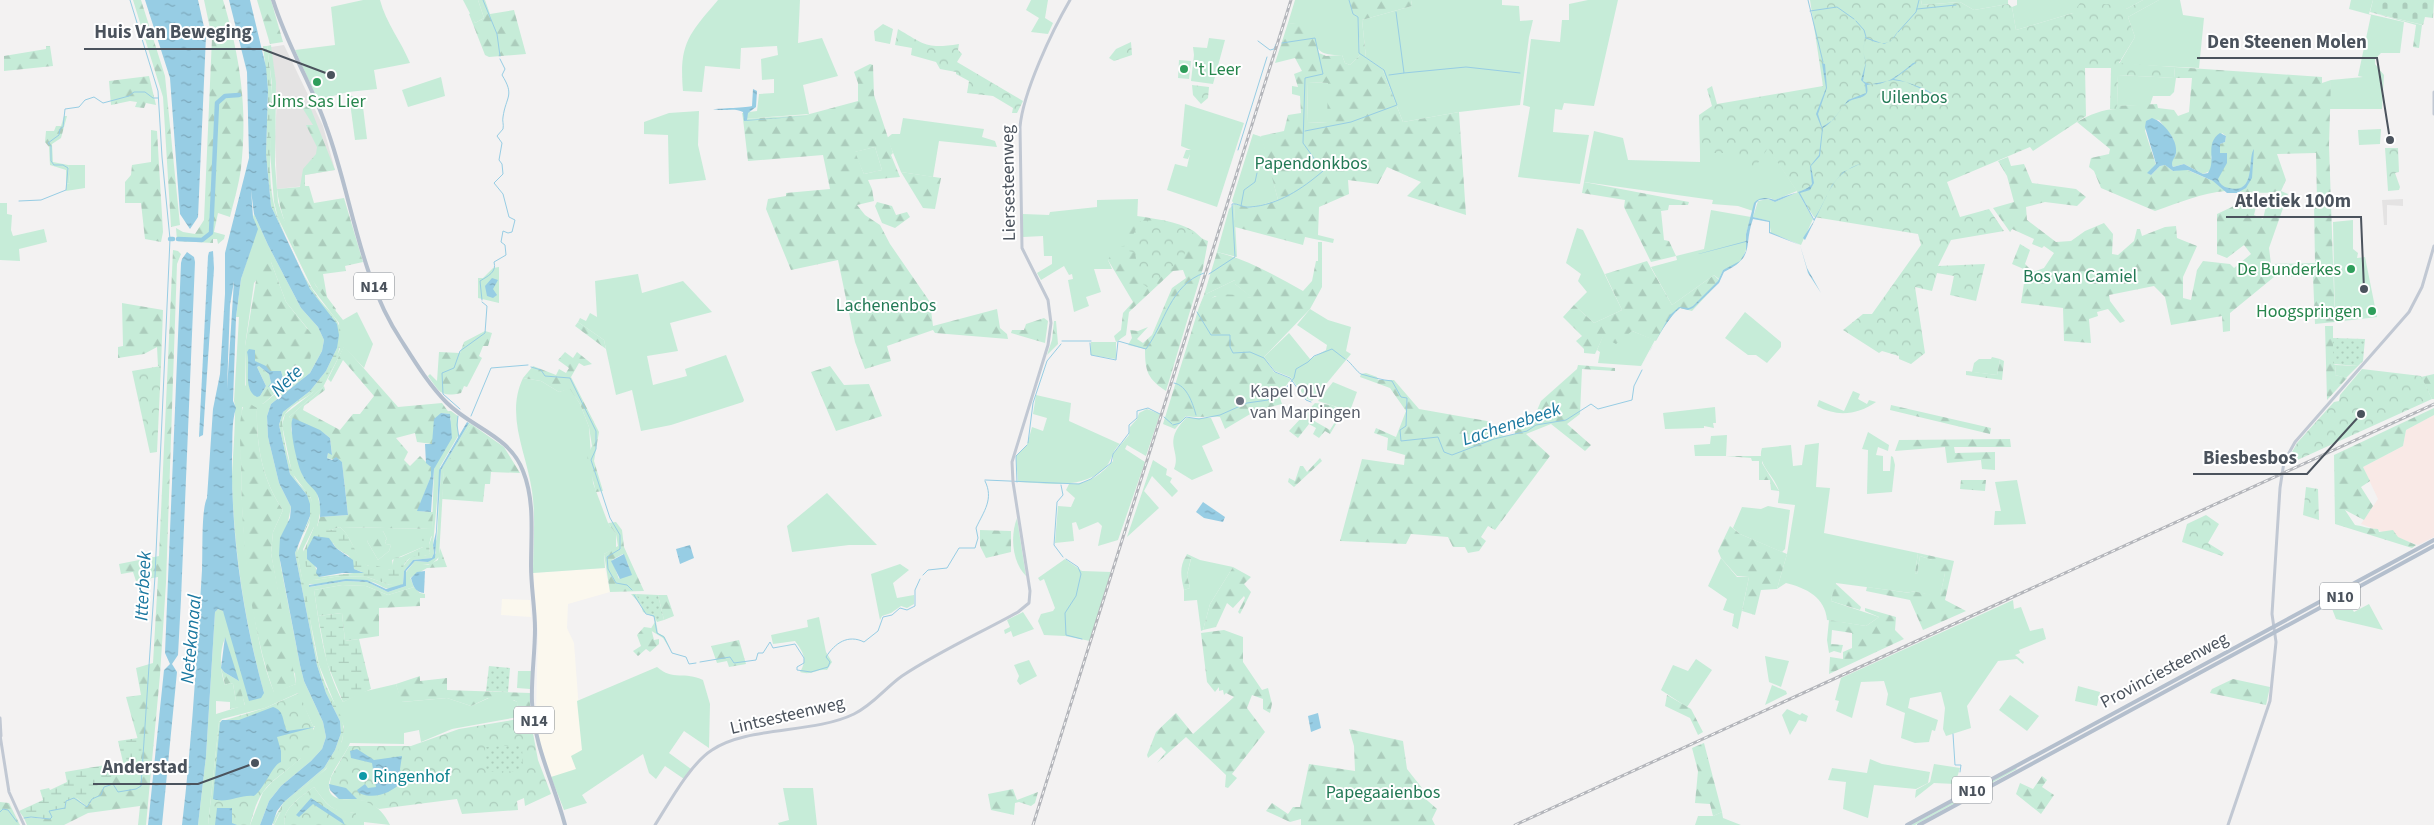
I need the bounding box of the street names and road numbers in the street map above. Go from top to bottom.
street label: Liersesteenweg [995,125,1022,241]
road number: N14 [354,272,394,300]
road number: N10 [2320,582,2360,610]
street label: Provinciesteenweg [2096,626,2233,715]
street label: Lintsesteenweg [727,690,847,741]
road number: N14 [514,706,554,734]
road number: N10 [1952,776,1992,804]

